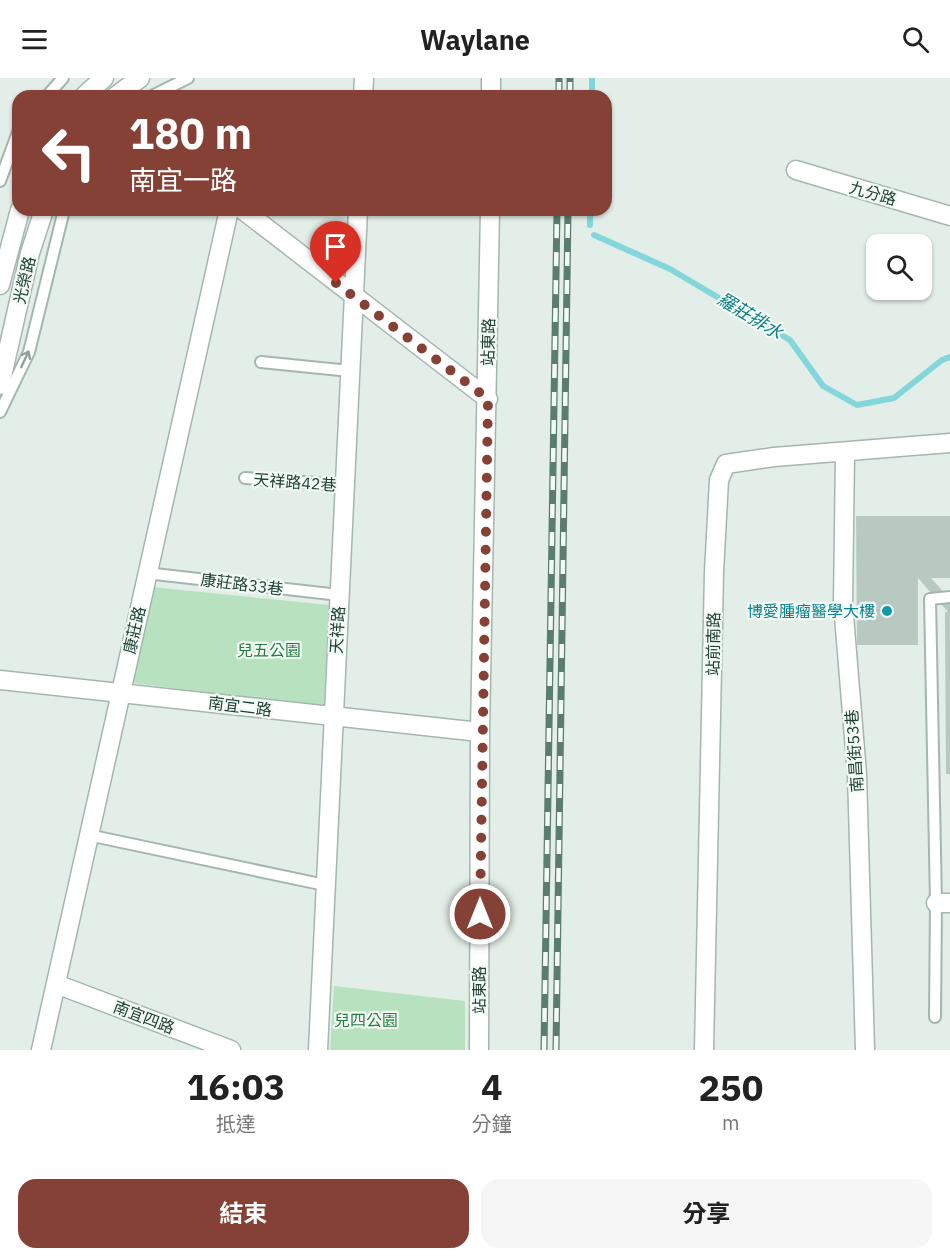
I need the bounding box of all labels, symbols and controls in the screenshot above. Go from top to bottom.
text: Waylane [420,22,530,57]
icon: menu [18,23,51,56]
icon: search [899,23,932,56]
text: 180 m [129,106,252,161]
icon: left [30,114,108,192]
text: 南宜一路 [129,162,237,197]
street label: 九分路 [847,177,899,209]
pin [310,221,361,283]
icon: arrive [319,230,352,263]
map controls [866,234,932,300]
button: search [866,234,932,300]
street label: 光榮路 [9,254,39,306]
water label: 羅莊排水 [713,287,788,344]
street label: 站東路 [478,318,498,366]
one-way arrow [20,351,32,369]
street label: 天祥路42巷 [253,469,337,495]
street label: 康莊路33巷 [199,569,285,599]
place label: 博愛腫瘤醫學大樓 [747,601,875,621]
street label: 康莊路 [119,604,149,656]
marker: 博愛腫瘤醫學大樓 [880,604,894,618]
street label: 天祥路 [326,606,348,654]
street label: 站前南路 [702,612,724,676]
park label: 兒五公園 [237,640,301,660]
street label: 南宜二路 [207,692,273,720]
street label: 南昌街53巷 [841,709,867,793]
position arrow [448,882,512,946]
street label: 站東路 [469,966,489,1014]
street label: 南宜四路 [111,996,177,1038]
park label: 兒四公園 [334,1010,398,1030]
text: 16:03 [187,1063,285,1110]
text: 4 [481,1063,503,1110]
text: 250 [698,1064,763,1111]
text: m [722,1109,740,1136]
text: 抵達 [216,1110,256,1137]
text: 分鐘 [472,1110,512,1137]
button: 結束 [18,1179,469,1248]
button: 分享 [481,1179,932,1248]

